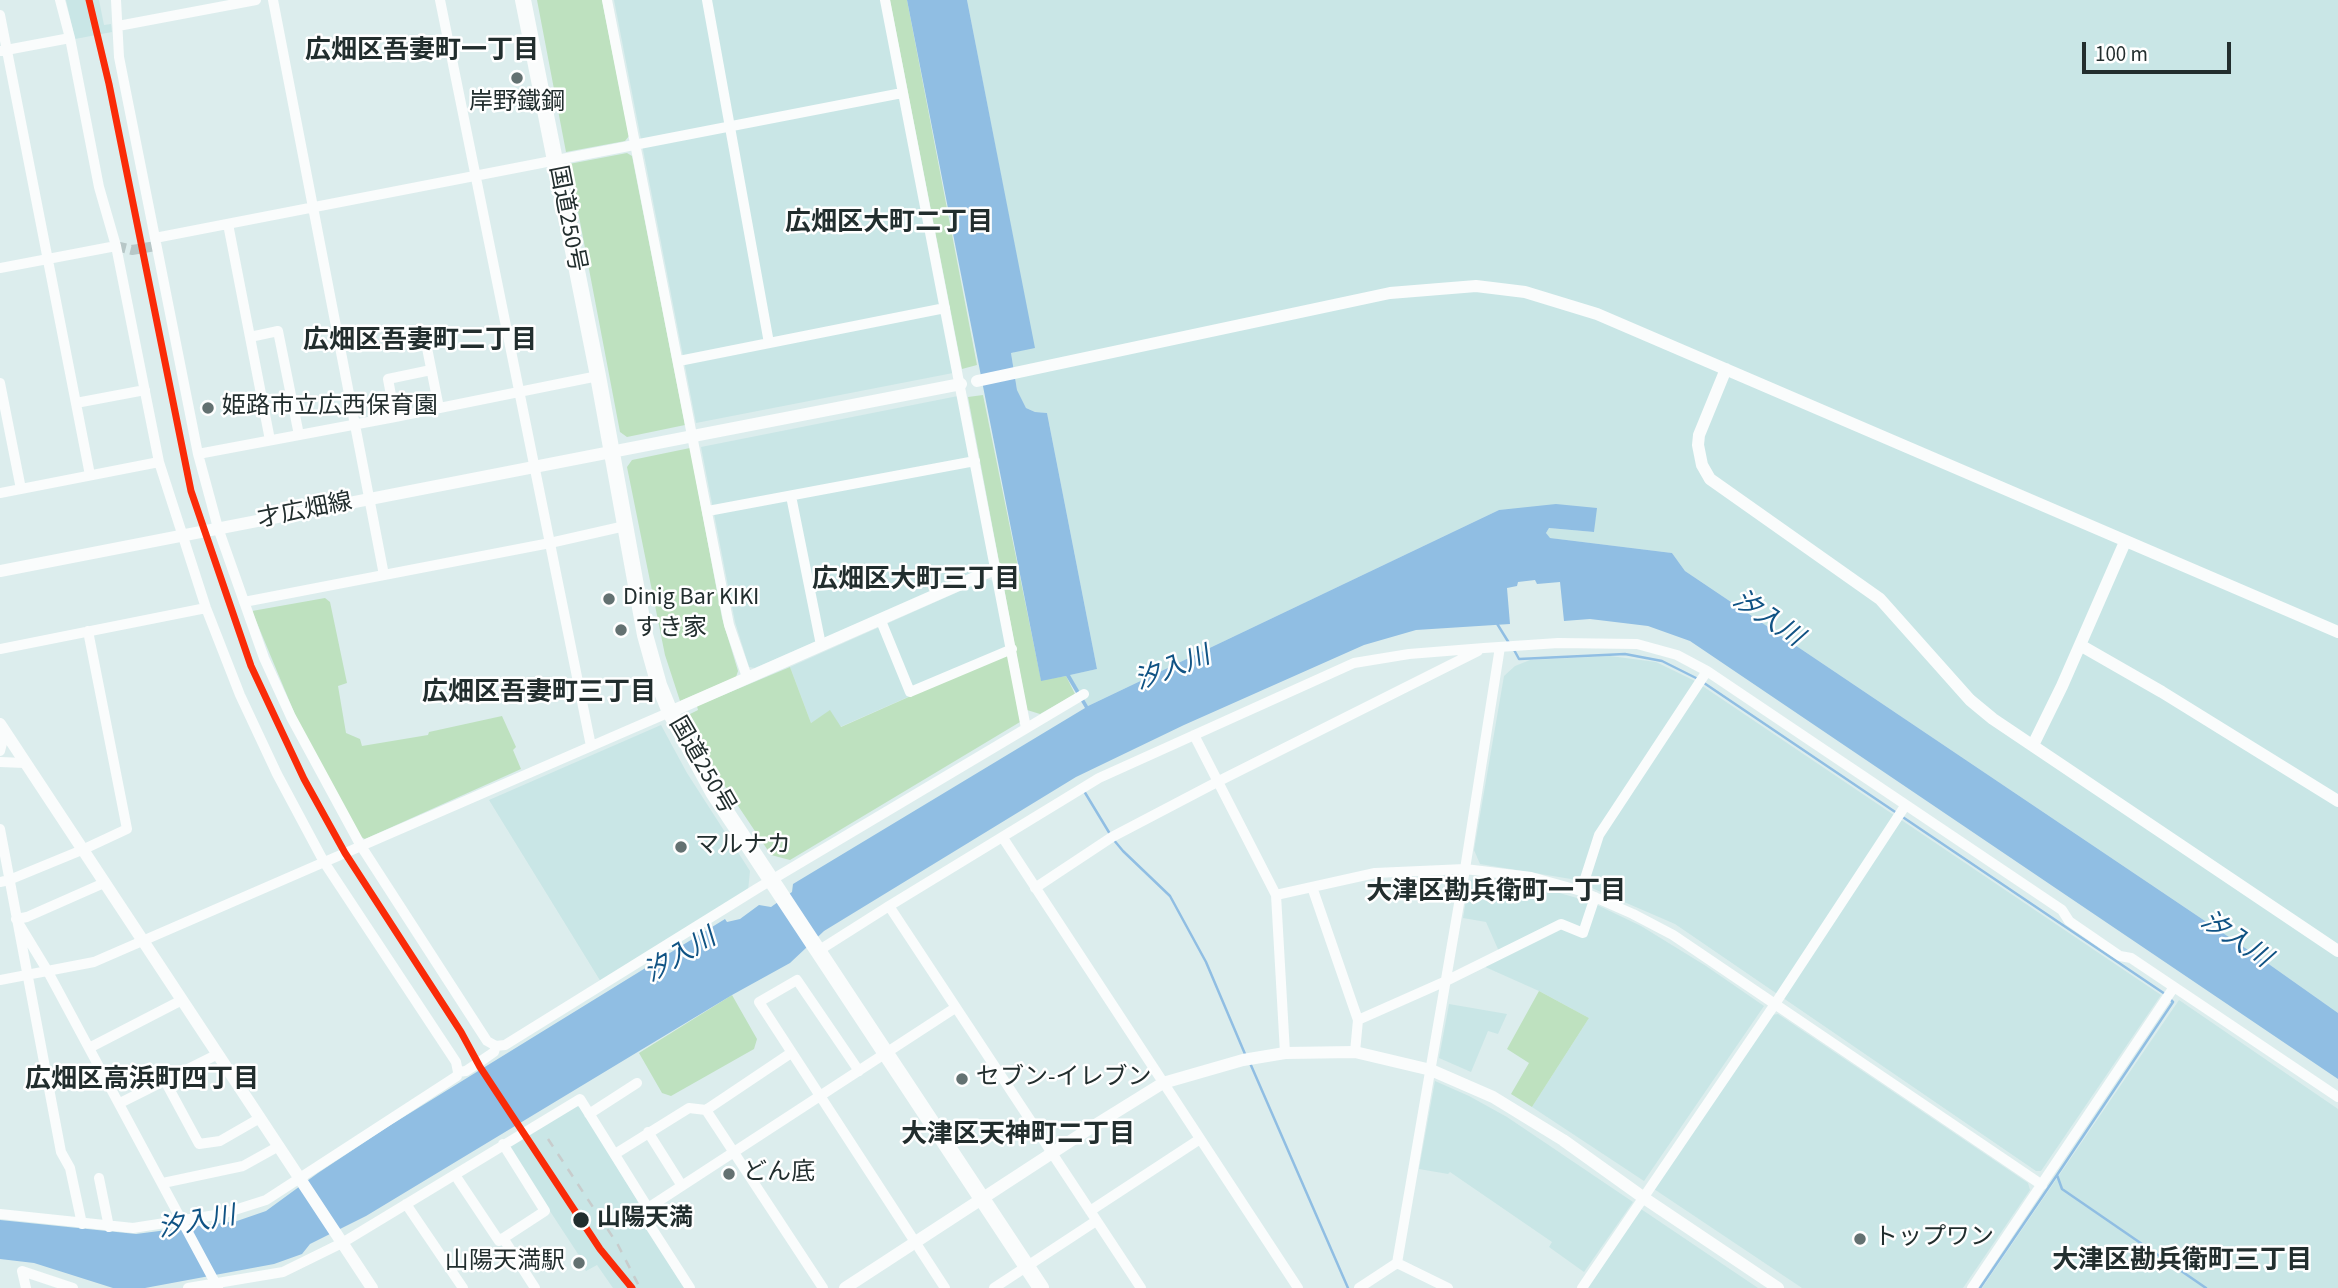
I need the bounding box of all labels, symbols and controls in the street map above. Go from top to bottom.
scale bar [2086,28,2235,72]
district label: 広畑区吾妻町一丁目 [305,36,539,68]
text: 100 m [2095,39,2148,69]
marker: 岸野鐵鋼 [509,70,525,86]
place label: 岸野鐵鋼 [469,90,565,118]
street label: 国道250号 [542,163,590,275]
district label: 広畑区大町二丁目 [785,208,993,240]
district label: 広畑区吾妻町二丁目 [303,326,537,358]
place label: 姫路市立広西保育園 [222,394,438,422]
marker: 姫路市立広西保育園 [200,400,216,416]
street label: 才広畑線 [255,489,355,535]
district label: 広畑区大町三丁目 [812,565,1020,597]
place label: Dinig Bar KIKI [623,585,759,613]
water label: 汐入川 [1726,585,1808,655]
marker: Dinig Bar KIKI [601,591,617,607]
place label: すき家 [635,616,707,644]
marker: すき家 [613,622,629,638]
water label: 汐入川 [1131,641,1215,699]
district label: 広畑区吾妻町三丁目 [422,678,656,710]
street label: 国道250号 [662,712,740,820]
place label: マルナカ [695,833,791,861]
marker: マルナカ [673,839,689,855]
district label: 大津区勘兵衛町一丁目 [1366,877,1626,909]
water label: 汐入川 [2194,906,2276,976]
water label: 汐入川 [640,924,722,990]
district label: 広畑区高浜町四丁目 [25,1065,259,1097]
place label: セブン-イレブン [976,1065,1151,1093]
marker: セブン-イレブン [954,1071,970,1087]
district label: 大津区天神町二丁目 [901,1120,1135,1152]
place label: どん底 [743,1160,815,1188]
marker: どん底 [721,1166,737,1182]
water label: 汐入川 [156,1202,238,1246]
place label: 山陽天満 [597,1206,693,1234]
marker: 山陽天満 [571,1210,591,1230]
place label: トップワン [1874,1225,1994,1253]
marker: トップワン [1852,1231,1868,1247]
district label: 大津区勘兵衛町三丁目 [2052,1246,2312,1278]
place label: 山陽天満駅 [445,1249,565,1277]
marker: 山陽天満駅 [571,1255,587,1271]

